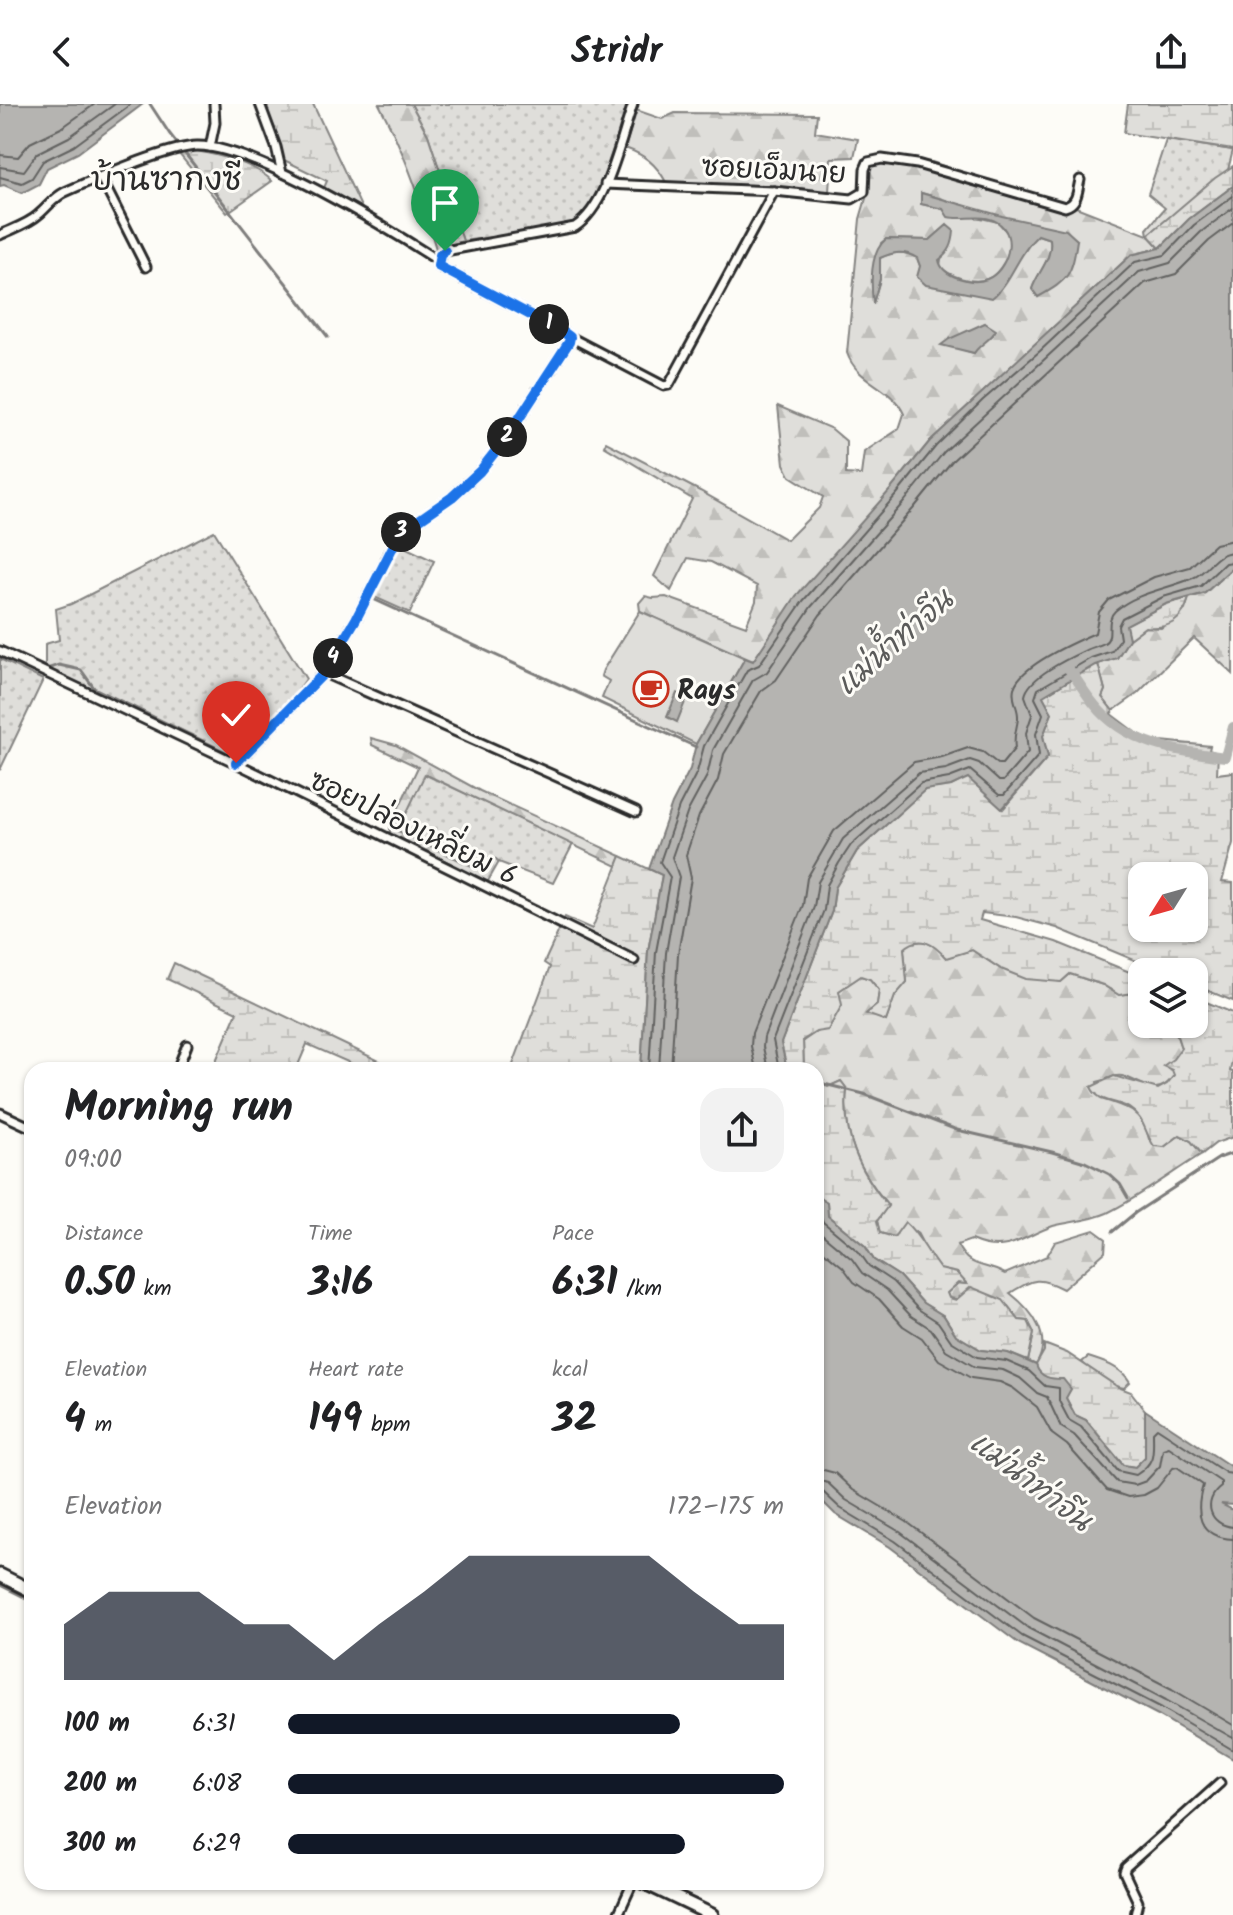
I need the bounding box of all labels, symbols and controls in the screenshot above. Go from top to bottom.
text: Stridr [571,24,662,81]
icon: back [40,30,84,74]
icon: share [1149,30,1193,74]
street label: ซอยเอ็มนาย [700,145,848,198]
district label: บ้านซากงซี [91,156,241,207]
pin [411,169,479,251]
icon: arrive [423,181,467,225]
pin: 1 [529,304,569,344]
text: 1 [546,306,552,341]
pin: 2 [487,417,527,457]
text: 2 [501,419,513,454]
pin: 3 [381,512,421,552]
text: 3 [395,514,407,549]
water label: แม่น้ำท่าจีน [822,573,967,709]
pin: 4 [313,638,353,678]
text: 4 [327,640,339,675]
place label: Rays [677,669,736,714]
cafe icon: Rays [632,670,670,708]
pin [202,681,270,763]
icon: check [214,693,258,737]
street label: ซอยปล่องเหลี่ยม 6 [301,754,527,899]
north arrow [1128,862,1208,942]
map controls [1128,862,1208,1038]
button: layers [1128,958,1208,1038]
text: Morning run [64,1074,293,1144]
button: share [700,1088,784,1172]
text: 09:00 [64,1139,122,1181]
text: Distance [64,1217,143,1252]
text: Time [308,1217,352,1252]
text: Pace [552,1217,594,1252]
text: 0.50 [64,1252,135,1316]
text: 3:16 [308,1252,373,1316]
text: 6:31 [552,1252,617,1316]
text: km [135,1272,171,1307]
text: /km [617,1272,662,1307]
text: Elevation [64,1353,147,1388]
text: Heart rate [308,1353,404,1388]
text: kcal [552,1353,588,1388]
text: 4 [64,1388,86,1452]
text: 149 [308,1388,362,1452]
text: 32 [552,1388,597,1452]
text: m [86,1408,112,1443]
text: bpm [362,1408,411,1443]
water label: แม่น้ำท่าจีน [958,1416,1107,1546]
text: Elevation [64,1486,162,1528]
text: 172–175 m [668,1486,784,1528]
text: 100 m [64,1703,130,1745]
text: 6:31 [192,1703,236,1745]
text: 200 m [64,1763,137,1805]
text: 6:08 [192,1763,242,1805]
text: 300 m [64,1823,136,1865]
text: 6:29 [192,1823,241,1865]

